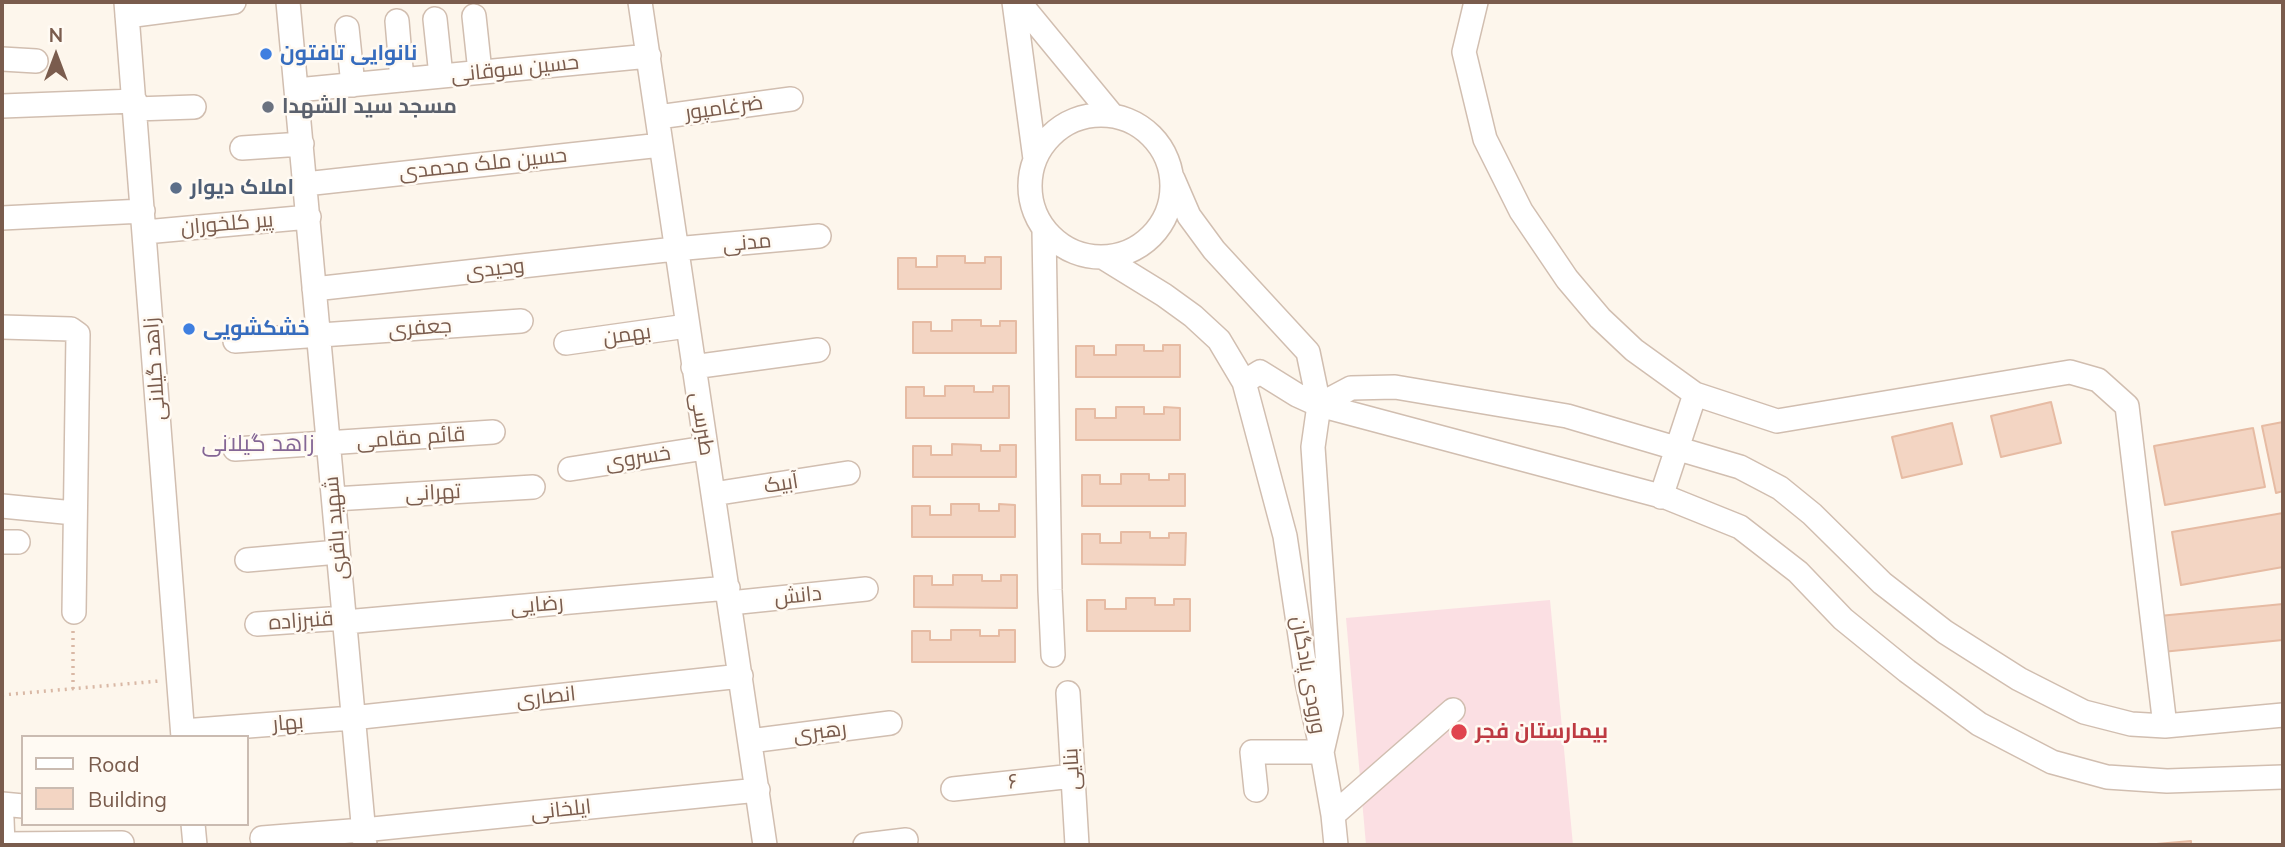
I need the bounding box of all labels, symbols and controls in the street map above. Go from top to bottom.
north arrow [21,21,91,91]
text: N [49,23,63,47]
place label: نانوایی تافتون [280,41,417,67]
marker: نانوایی تافتون [258,46,274,62]
street label: حسین سوقانی [450,50,580,88]
street label: ضرغامپور [683,90,765,126]
place label: مسجد سید الشهدا [282,94,457,120]
marker: مسجد سید الشهدا [260,99,276,115]
street label: حسین ملک محمدی [398,143,568,185]
place label: املاک دیوار [190,175,294,201]
marker: املاک دیوار [168,180,184,196]
street label: پیر کلخوران [180,207,274,241]
street label: مدنی [722,228,772,258]
street label: وحیدی [464,253,526,285]
street label: جعفری [387,313,453,343]
place label: خشکشویی [203,316,310,342]
street label: زاهد گیلانی [139,317,171,421]
street label: بهمن [601,319,653,351]
marker: خشکشویی [181,321,197,337]
street label: طبرسی [685,390,719,458]
street label: قائم مقامی [356,422,466,454]
district label: زاهد گیلانی [201,430,315,458]
street label: خسروی [603,440,673,476]
street label: آبیک [762,469,800,499]
street label: شهید باقری [319,475,353,581]
street label: تهرانی [405,479,461,507]
street label: دانش [773,581,823,611]
street label: رضایی [509,590,565,620]
street label: قنبرزاده [268,606,334,636]
street label: ورودی پادگان [1285,614,1331,736]
street label: انصاری [515,681,577,713]
street label: بهار [271,709,305,737]
street label: رهبری [792,716,848,748]
place label: بیمارستان فجر [1475,719,1608,745]
marker: بیمارستان فجر [1449,722,1469,742]
legend [21,735,248,826]
street label: بنایی [1058,747,1086,791]
text: Road [88,751,139,777]
street label: ۶ [1007,769,1019,795]
text: Building [88,786,167,812]
street label: ایلخانی [529,794,593,826]

